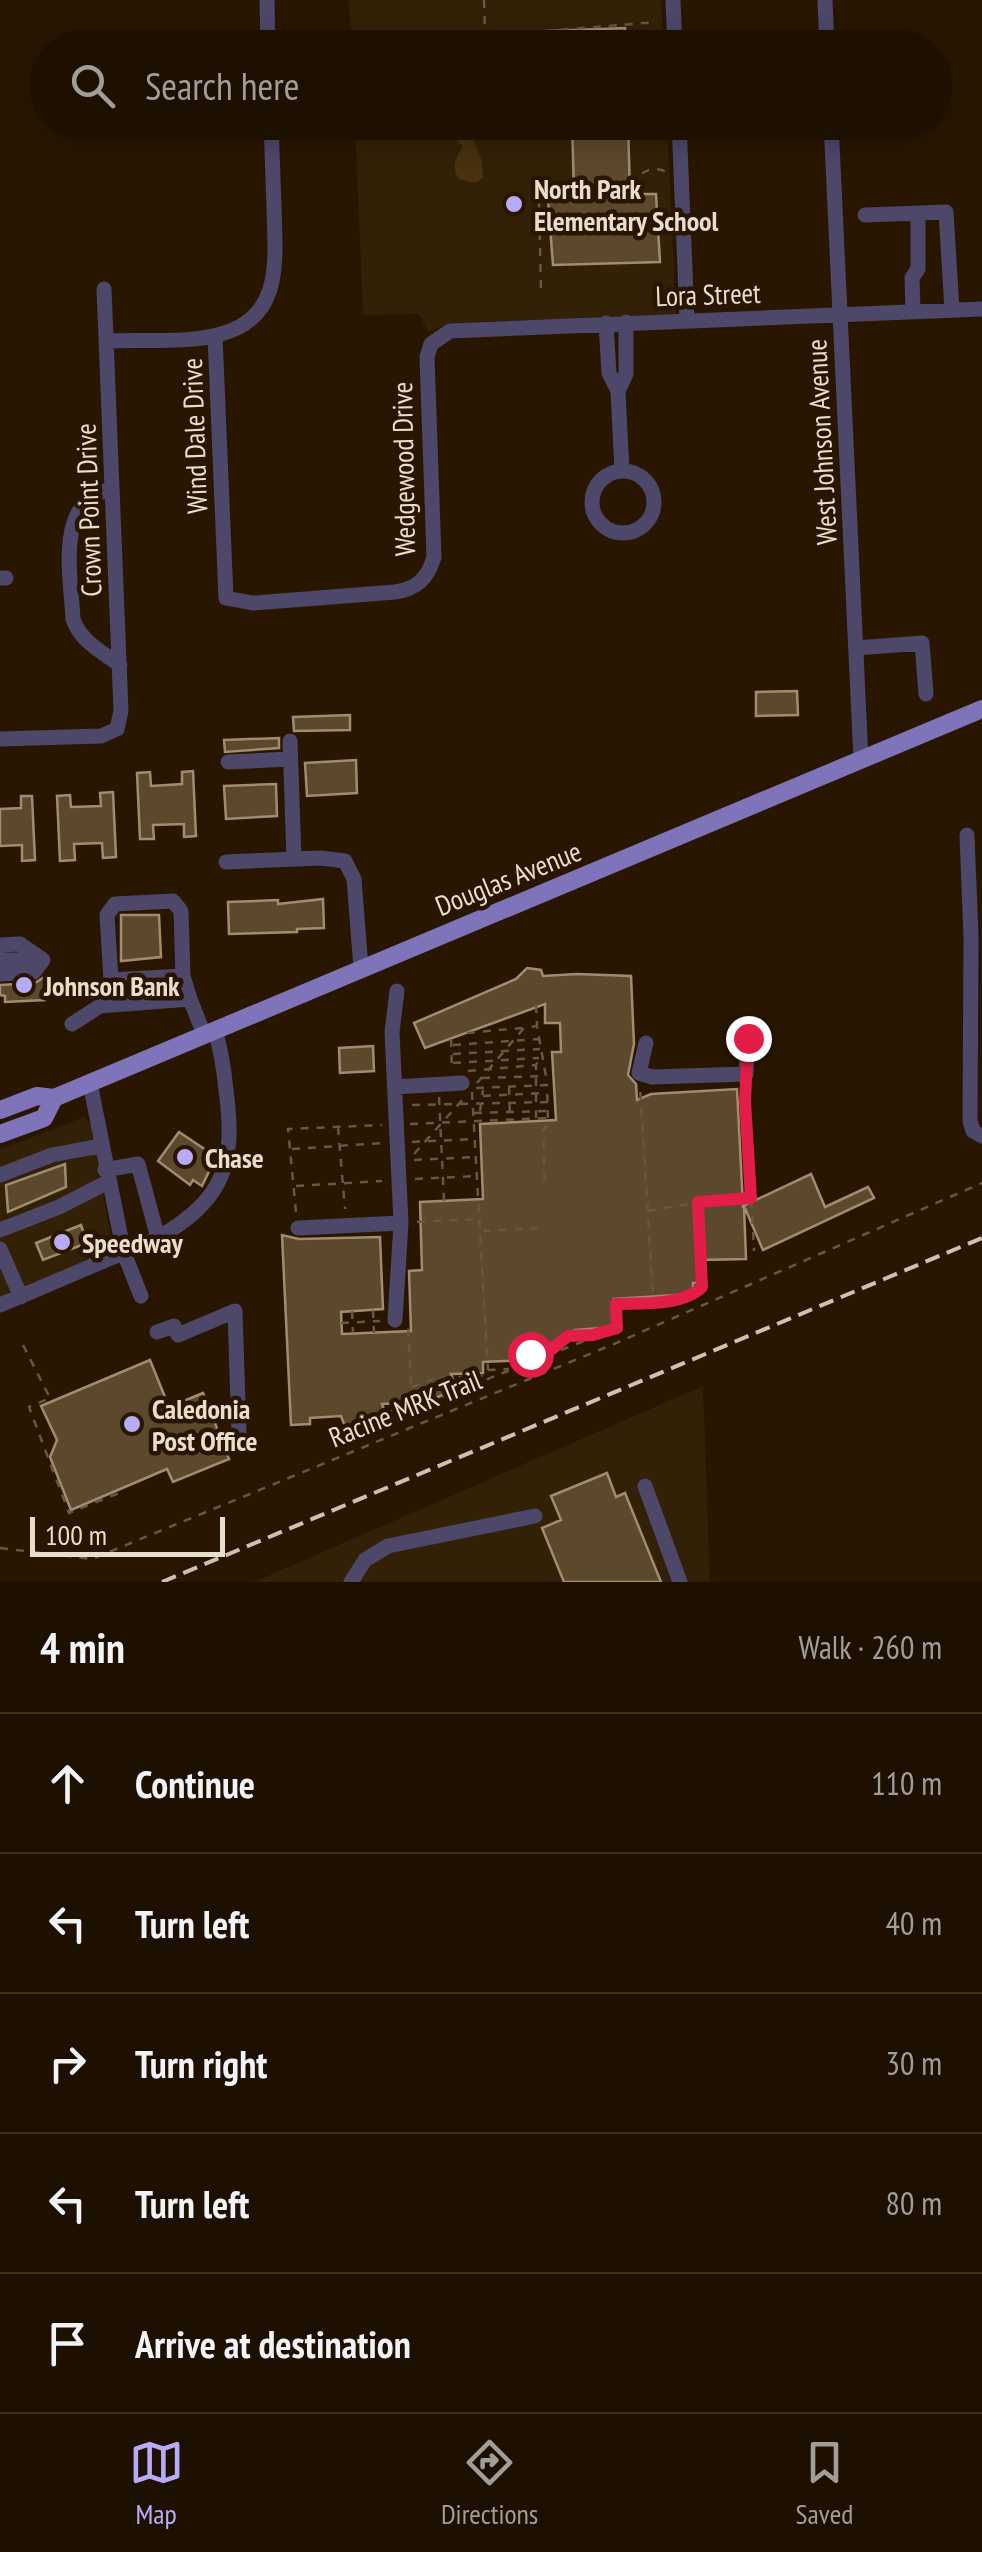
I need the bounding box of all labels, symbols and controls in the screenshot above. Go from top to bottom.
search box [30,30,952,140]
icon: search [65,58,120,113]
text: Search here [145,61,299,110]
place label: North Park Elementary School [534,170,719,239]
marker: North Park Elementary School [503,193,525,215]
street label: Lora Street [655,274,762,314]
street label: West Johnson Avenue [797,338,845,546]
street label: Wind Dale Drive [173,357,215,515]
street label: Wedgewood Drive [383,382,423,556]
street label: Crown Point Drive [66,423,110,597]
street label: Douglas Avenue [430,832,586,924]
place label: Johnson Bank [43,967,180,1004]
marker: Johnson Bank [13,974,35,996]
route end [726,1016,772,1062]
place label: Chase [205,1139,264,1176]
marker: Chase [174,1146,196,1168]
place label: Speedway [82,1224,183,1261]
marker: Speedway [51,1231,73,1253]
route start [508,1332,554,1378]
street label: Racine MRK Trail [323,1360,487,1455]
place label: Caledonia Post Office [152,1390,258,1459]
marker: Caledonia Post Office [121,1413,143,1435]
scale bar [30,1512,225,1556]
text: 100 m [45,1516,107,1553]
text: 4 min [40,1620,125,1675]
text: Walk · 260 m [798,1626,942,1668]
icon: ahead [40,1756,95,1811]
text: Continue [135,1759,255,1808]
text: 110 m [871,1762,942,1804]
icon: left [40,1896,95,1951]
text: Turn left [135,1899,249,1948]
text: 40 m [886,1902,942,1944]
icon: right [40,2036,95,2091]
text: Turn right [135,2039,267,2088]
text: 30 m [886,2042,942,2084]
icon: left [40,2176,95,2231]
text: Turn left [135,2179,249,2228]
text: 80 m [886,2182,942,2224]
icon: arrive [40,2316,95,2371]
text: Arrive at destination [135,2319,411,2368]
tab: Map [129,2435,184,2532]
tab: Directions [441,2435,538,2532]
tab: Saved [796,2435,853,2532]

